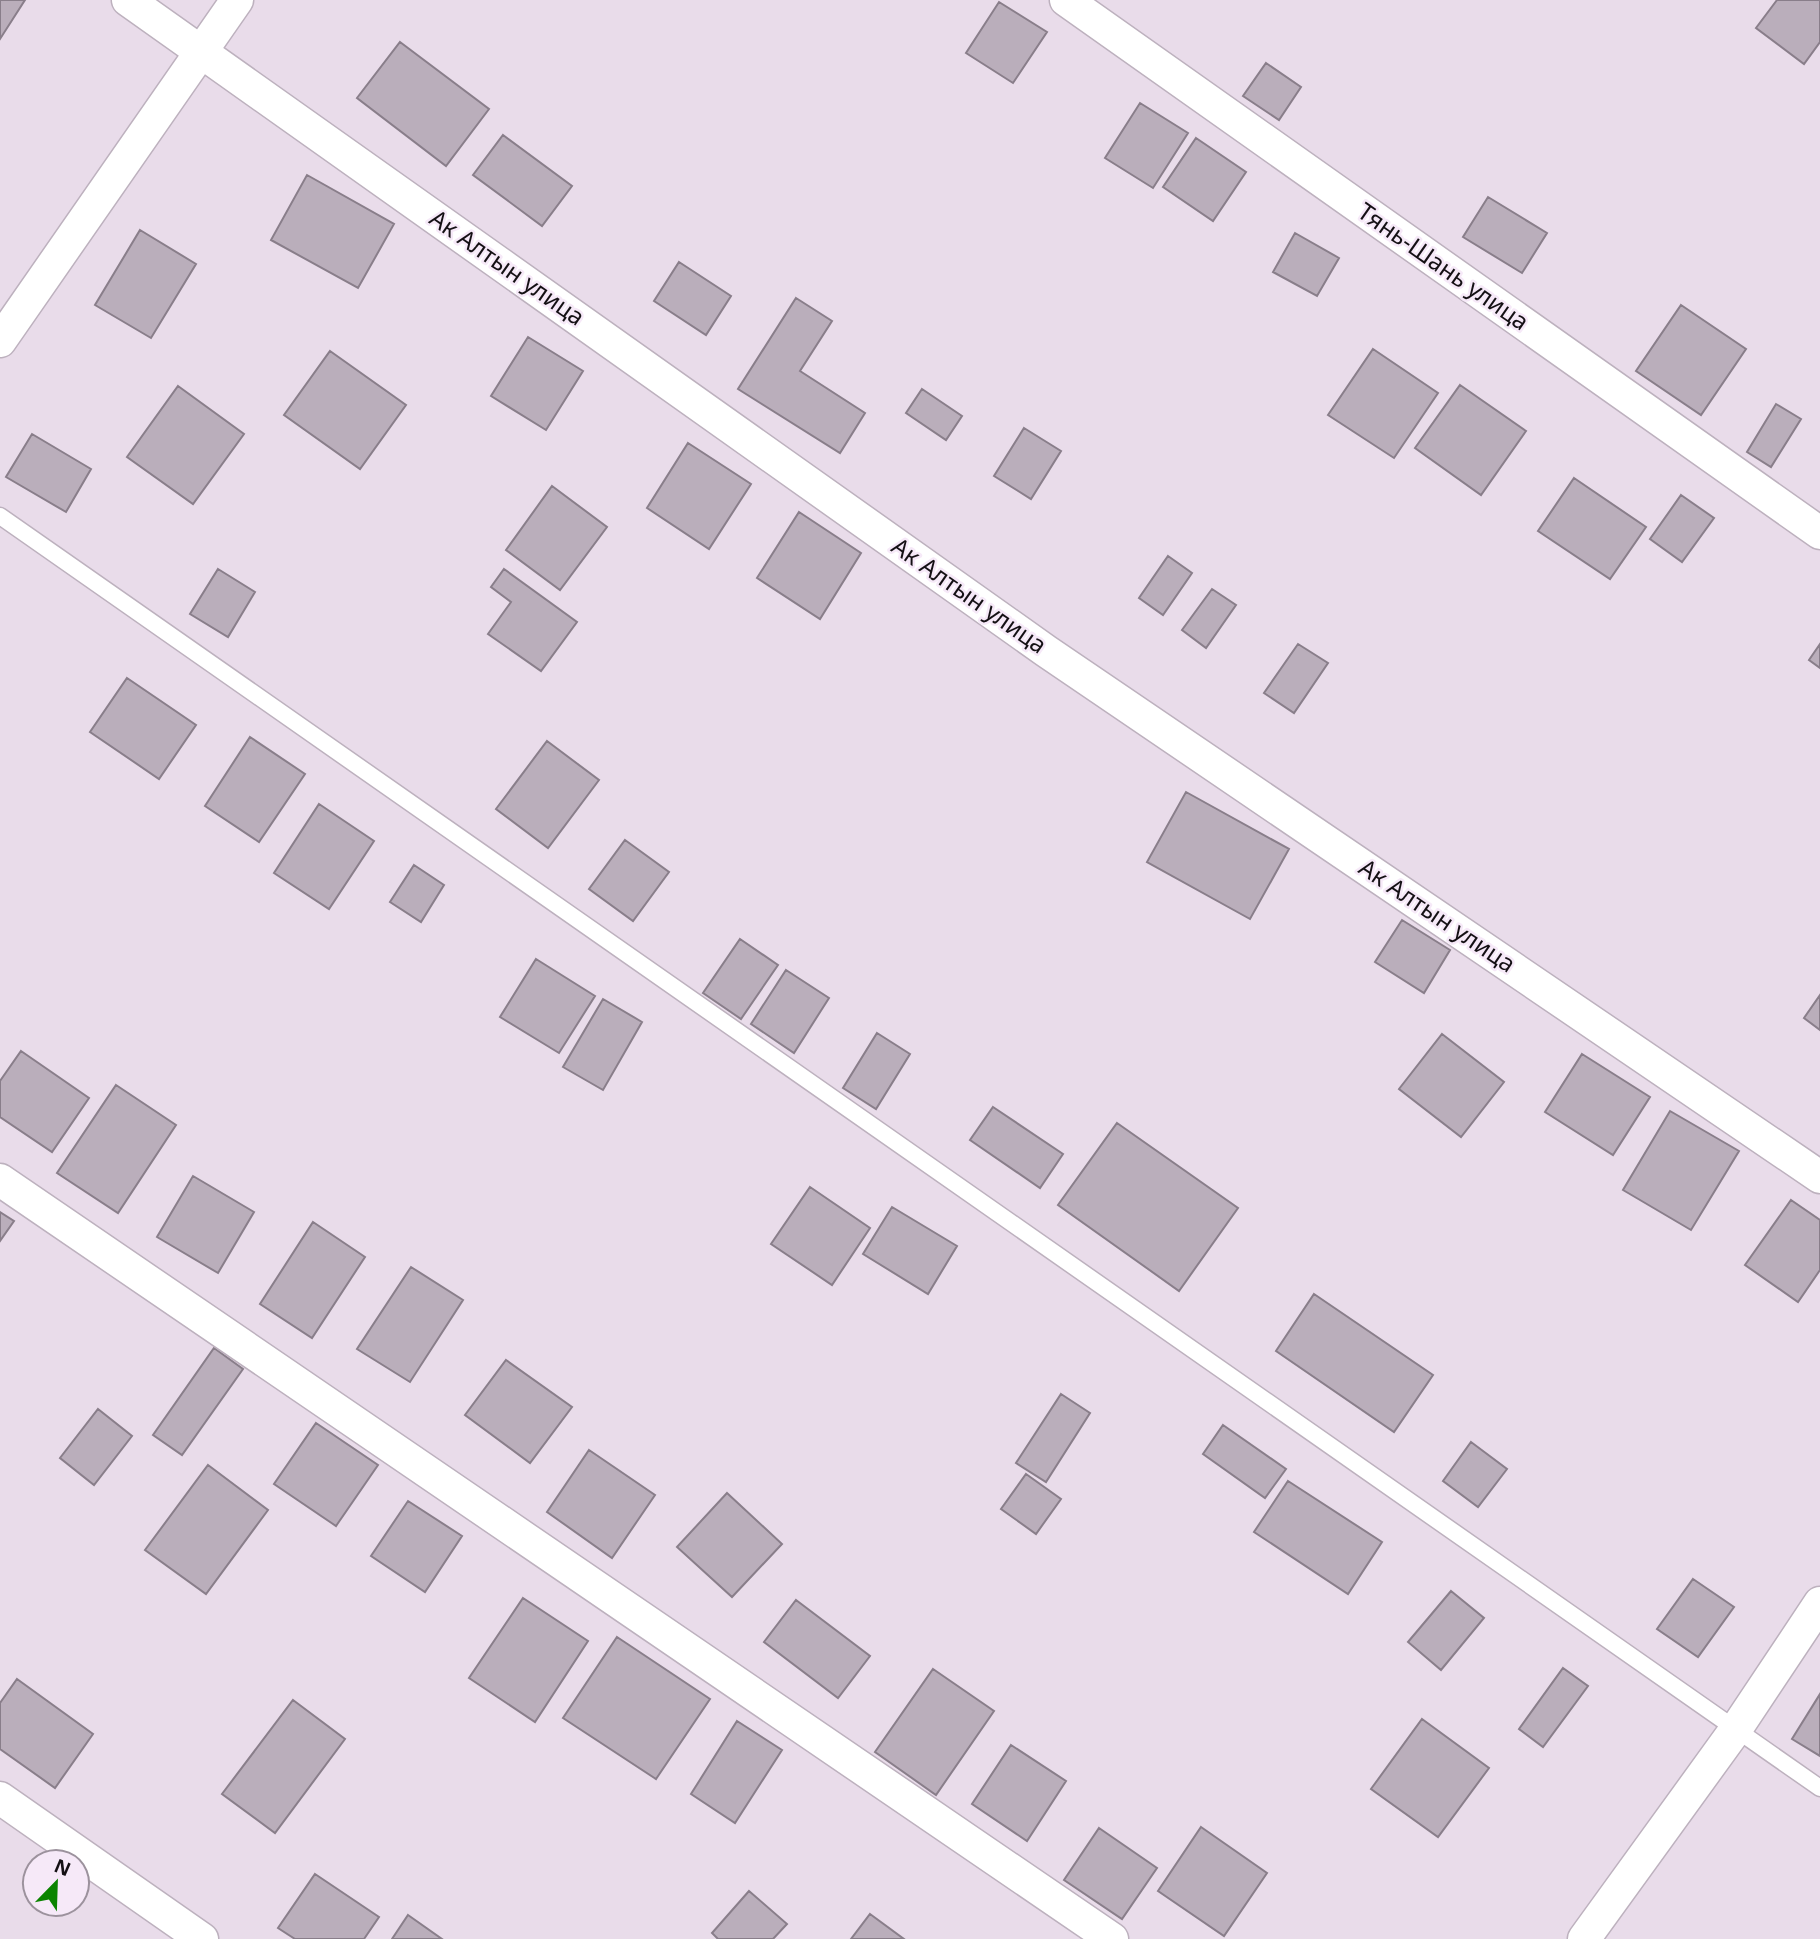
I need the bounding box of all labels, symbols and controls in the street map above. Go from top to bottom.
street label: Тянь-Шань улица [1352,194,1536,337]
street label: Ак Алтын улица [424,201,592,333]
street label: Ак Алтын улица [886,529,1054,661]
street label: Ак Алтын улица [1353,850,1523,979]
north arrow [21,1848,91,1918]
text: N [50,1852,75,1882]

